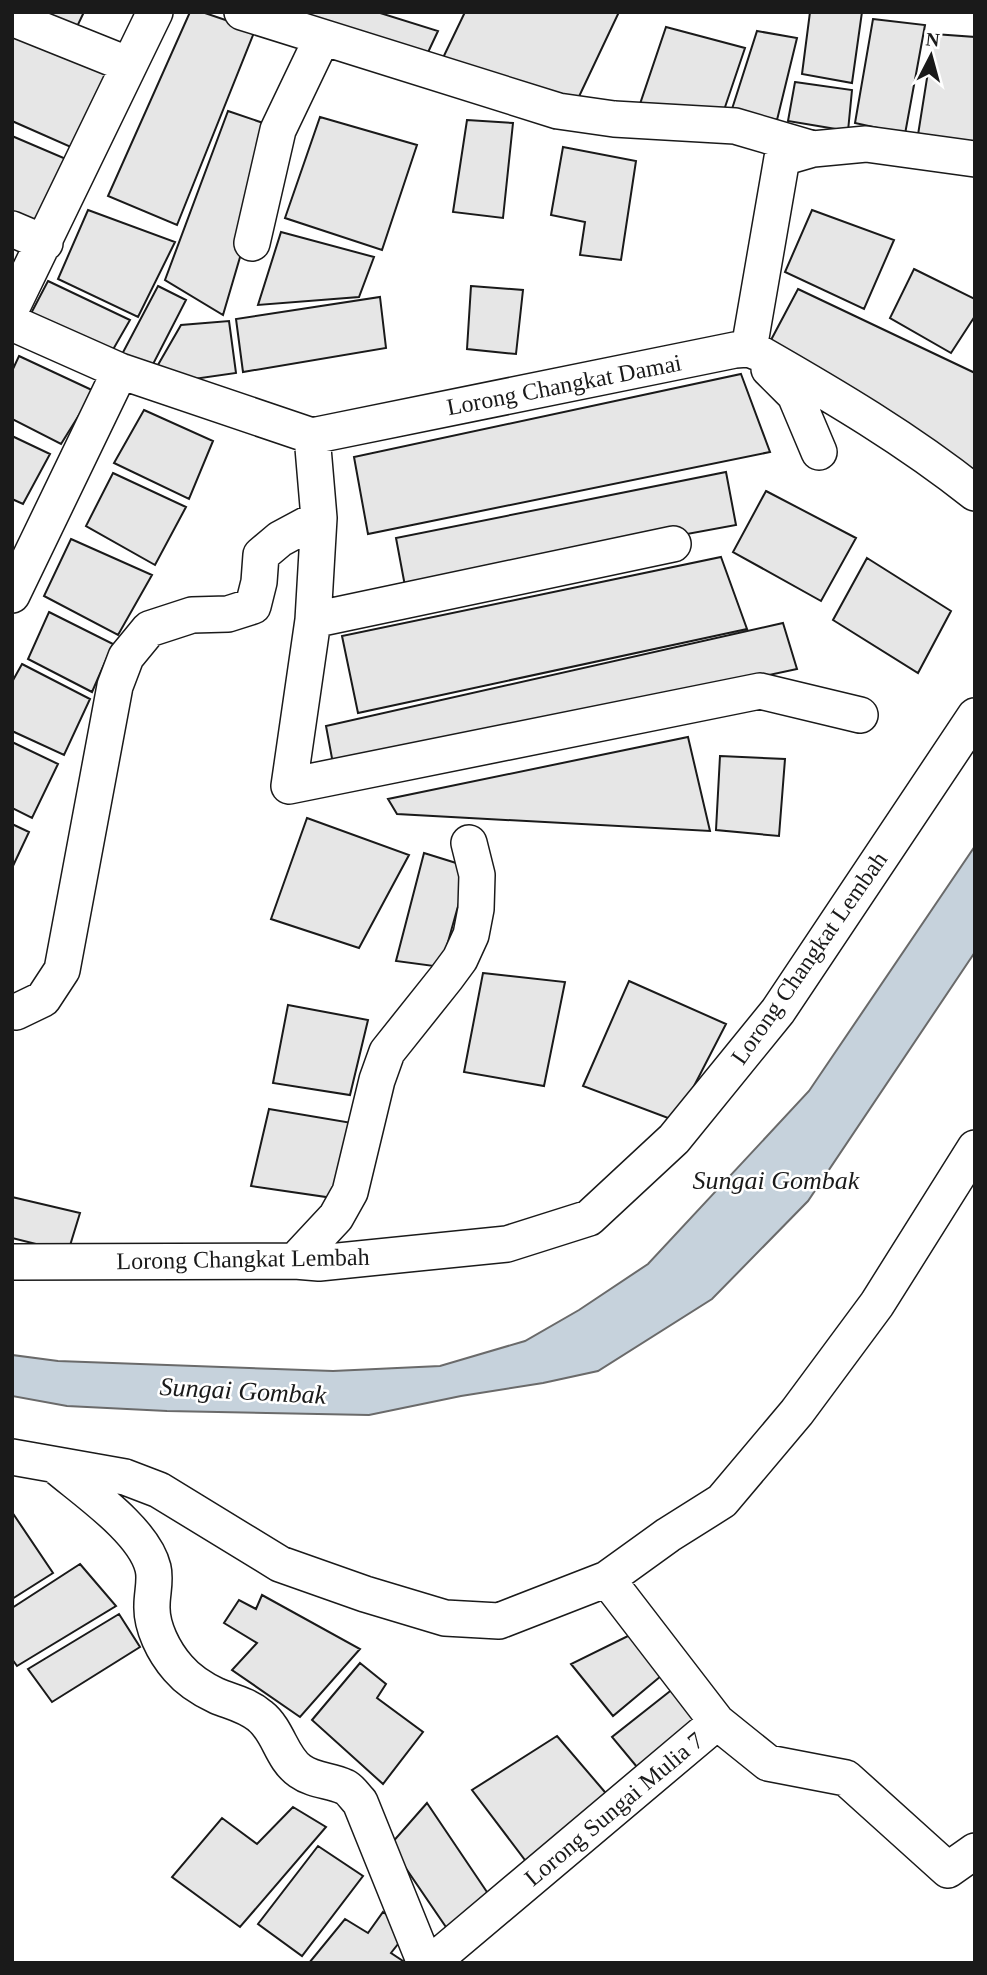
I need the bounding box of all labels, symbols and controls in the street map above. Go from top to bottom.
north arrow [896,21,966,91]
text: N [925,28,941,51]
street label: Lorong Changkat Damai [444,349,684,421]
street label: Lorong Changkat Lembah [726,847,892,1069]
water label: Sungai Gombak [693,1166,860,1195]
street label: Lorong Changkat Lembah [116,1244,370,1274]
water label: Sungai Gombak [159,1372,328,1410]
street label: Lorong Sungai Mulia 7 [520,1727,708,1891]

